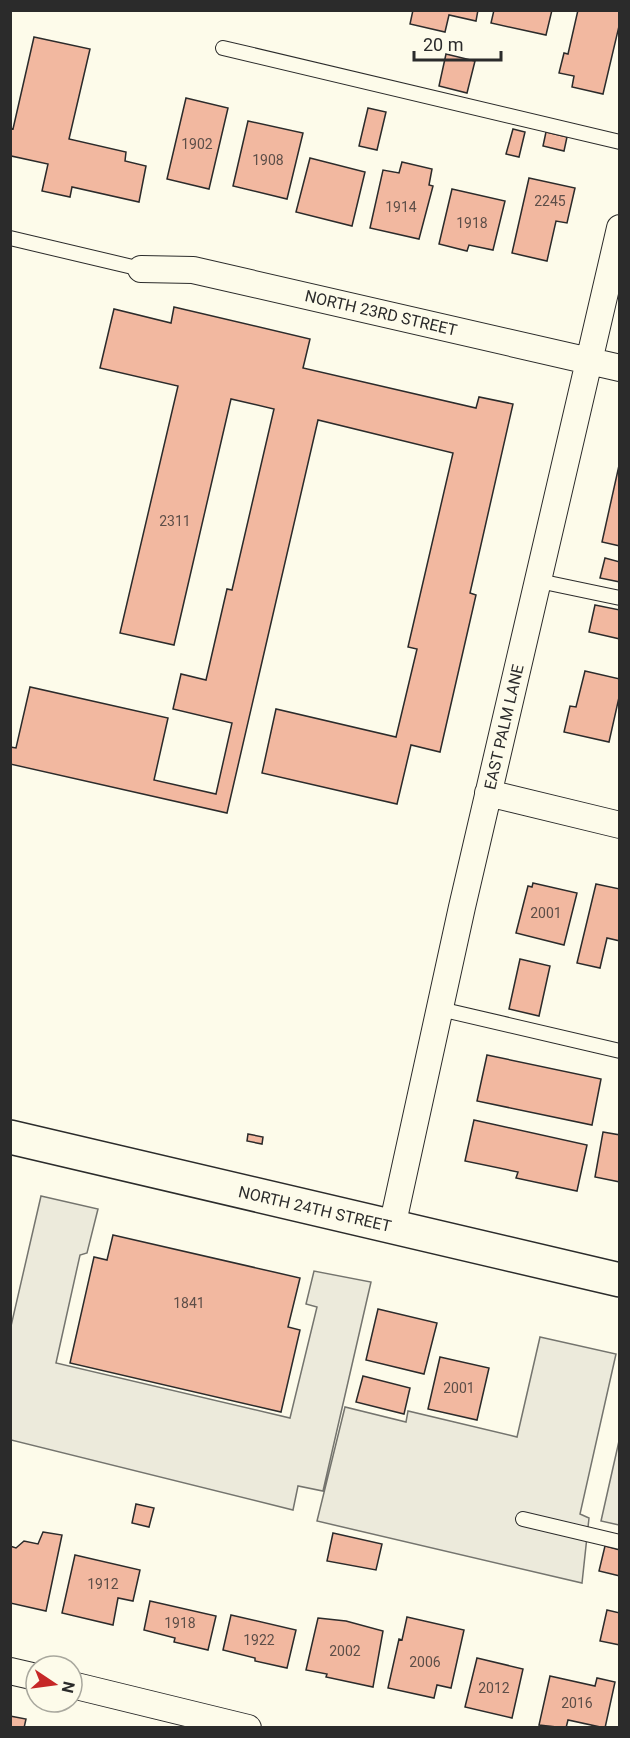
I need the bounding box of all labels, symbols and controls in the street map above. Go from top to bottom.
scale bar [414,24,501,62]
text: 20 m [423,34,463,55]
house number: 1902 [181,136,213,152]
house number: 1908 [252,152,284,168]
house number: 2245 [534,193,566,209]
house number: 1914 [385,199,417,215]
house number: 1918 [456,215,488,231]
street label: NORTH 23RD STREET [303,286,459,340]
house number: 2311 [159,513,191,529]
street label: EAST PALM LANE [480,663,528,791]
house number: 2001 [530,905,562,921]
street label: NORTH 24TH STREET [237,1182,394,1236]
house number: 1841 [173,1295,205,1311]
house number: 2001 [443,1380,475,1396]
house number: 1912 [87,1576,119,1592]
house number: 1918 [164,1615,196,1631]
house number: 1922 [243,1632,275,1648]
house number: 2002 [329,1643,361,1659]
north arrow [24,1654,84,1714]
house number: 2006 [409,1654,441,1670]
text: N [58,1680,79,1695]
house number: 2012 [478,1680,510,1696]
house number: 2016 [561,1695,593,1711]

